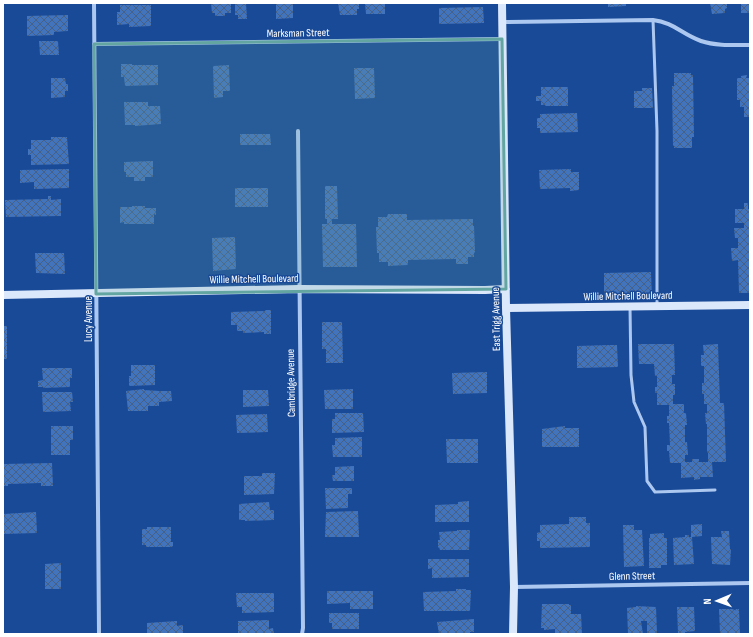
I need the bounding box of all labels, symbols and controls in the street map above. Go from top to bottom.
street label: Marksman Street [266,26,330,40]
street label: Willie Mitchell Boulevard [209,272,299,286]
street label: East Trigg Avenue [489,287,503,351]
street label: Willie Mitchell Boulevard [583,289,673,303]
street label: Lucy Avenue [82,296,95,342]
street label: Cambridge Avenue [284,349,298,417]
street label: Glenn Street [609,569,656,583]
north arrow [697,581,737,621]
text: N [701,598,714,604]

